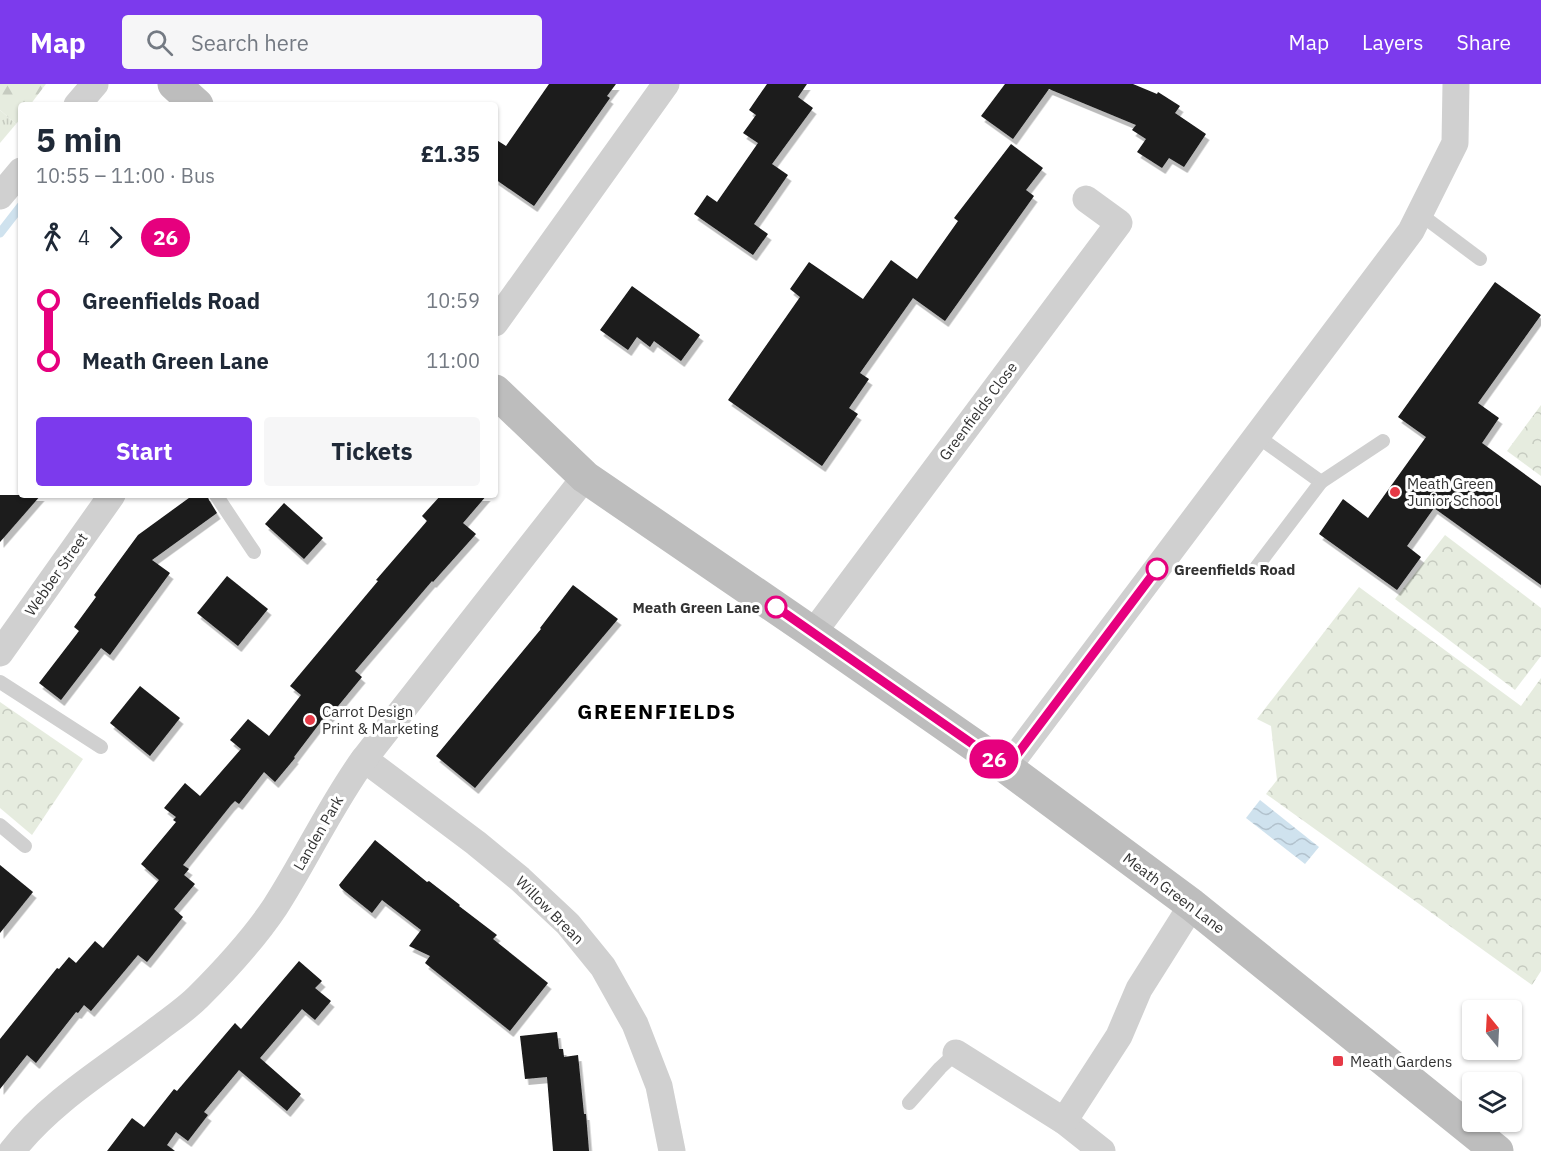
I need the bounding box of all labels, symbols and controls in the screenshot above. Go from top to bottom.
search box [122,15,542,69]
text: Map [30,24,86,61]
icon: search [143,26,176,59]
text: Search here [191,28,309,57]
text: Map [1289,28,1329,56]
text: Layers [1362,28,1424,56]
text: Share [1457,28,1511,56]
text: 5 min [36,118,122,161]
text: £1.35 [421,139,480,168]
text: 10:55 – 11:00 · Bus [36,162,215,189]
icon: walk [36,221,69,254]
icon: forward [99,221,132,254]
text: 26 [153,223,178,251]
text: 4 [78,224,90,251]
text: Greenfields Road [82,286,260,315]
text: 10:59 [426,287,480,314]
text: Meath Green Lane [82,346,269,375]
text: 11:00 [426,347,480,374]
street label: Greenfields Close [935,358,1021,464]
button: Start [36,417,252,486]
button: Tickets [264,417,480,486]
place label: Meath Green Junior School [1407,474,1499,510]
marker: Meath Green Junior School [1388,485,1402,499]
street label: Webber Street [20,529,92,619]
marker: Greenfields Road [1146,558,1168,580]
place label: Greenfields Road [1174,560,1295,579]
marker: Meath Green Lane [765,596,787,618]
place label: Meath Green Lane [633,598,760,617]
district label: GREENFIELDS [577,697,737,725]
place label: Carrot Design Print & Marketing [322,702,439,738]
marker: Carrot Design Print & Marketing [303,713,317,727]
line badge: 26 [967,740,1021,778]
text: 26 [981,745,1007,773]
street label: Landen Park [289,792,347,874]
street label: Meath Green Lane [1119,849,1229,937]
street label: Willow Brean [512,872,588,948]
north arrow [1462,1000,1522,1060]
map controls [1462,1000,1522,1132]
place label: Meath Gardens [1350,1052,1452,1071]
marker: Meath Gardens [1331,1054,1345,1068]
button: layers [1462,1072,1522,1132]

